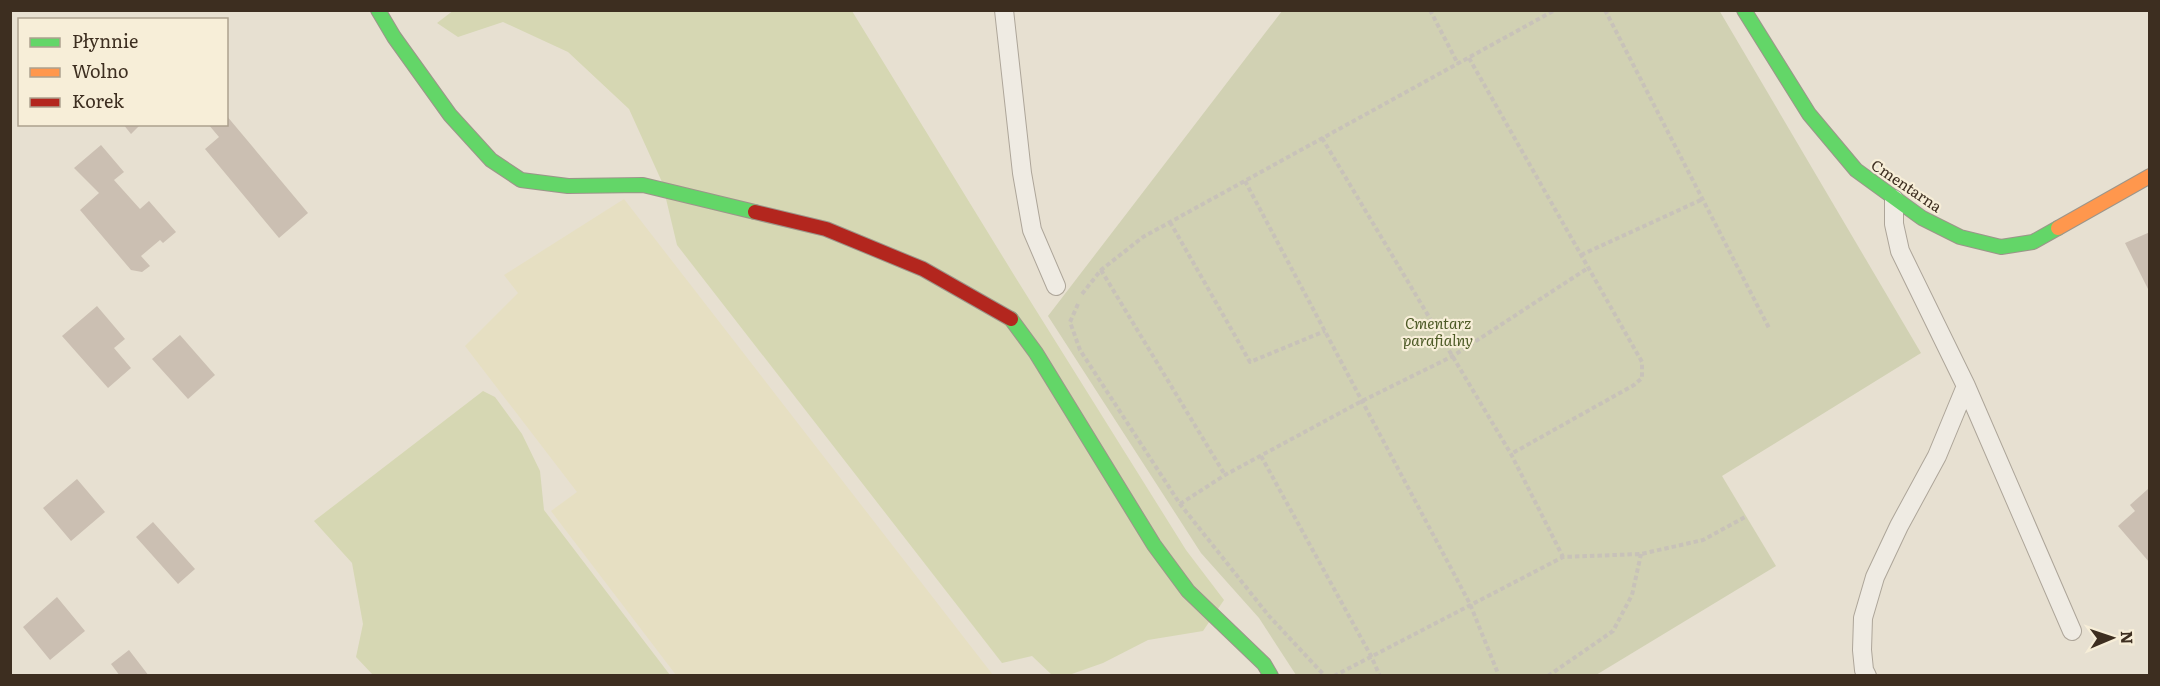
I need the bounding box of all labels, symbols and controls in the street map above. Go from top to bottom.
legend [18,18,228,126]
text: Płynnie [72,27,138,54]
text: Wolno [72,57,129,84]
text: Korek [72,87,125,114]
street label: Cmentarna [1867,153,1948,218]
park label: Cmentarz parafialny [1403,311,1473,351]
north arrow [2082,608,2142,668]
text: N [2116,630,2140,645]

